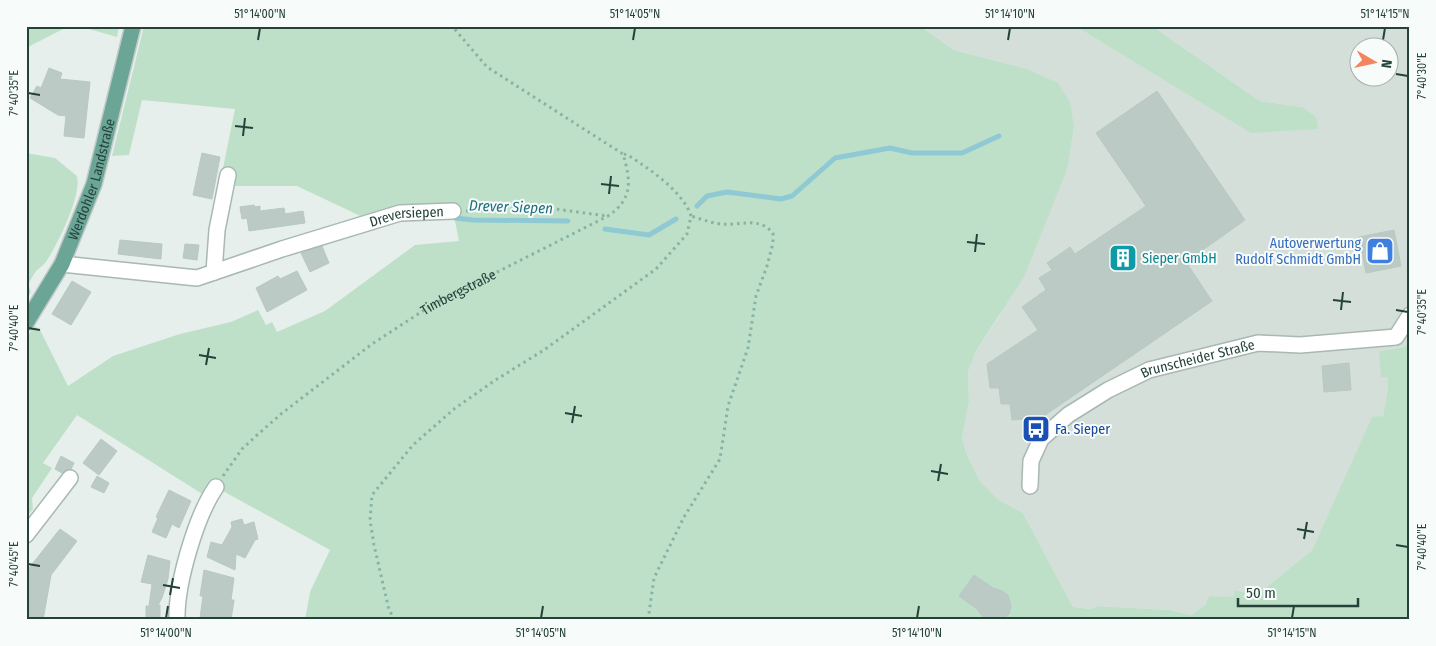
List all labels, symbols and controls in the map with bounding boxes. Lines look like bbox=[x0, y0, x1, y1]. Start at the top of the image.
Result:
text: 51°14'00"N bbox=[234, 7, 286, 21]
text: 51°14'05"N bbox=[610, 7, 660, 21]
text: 51°14'10"N bbox=[985, 7, 1035, 21]
text: 51°14'15"N bbox=[1360, 7, 1410, 21]
north arrow bbox=[1348, 38, 1398, 88]
text: 7°40'30"E bbox=[1415, 52, 1429, 99]
text: N bbox=[1377, 58, 1395, 69]
text: 7°40'35"E bbox=[7, 70, 21, 116]
street label: Werdohler Landstraße bbox=[64, 117, 118, 243]
water label: Drever Siepen bbox=[469, 197, 553, 217]
street label: Dreversiepen bbox=[367, 203, 444, 230]
place label: Autoverwertung Rudolf Schmidt GmbH bbox=[1235, 235, 1361, 268]
shop icon: Autoverwertung Rudolf Schmidt GmbH bbox=[1365, 236, 1395, 266]
building icon: Sieper GmbH bbox=[1108, 243, 1138, 273]
place label: Sieper GmbH bbox=[1142, 250, 1217, 267]
street label: Timbergstraße bbox=[417, 266, 499, 319]
text: 7°40'35"E bbox=[1415, 289, 1429, 335]
text: 7°40'40"E bbox=[7, 304, 21, 351]
street label: Brunscheider Straße bbox=[1138, 336, 1256, 381]
bus stop icon: Fa. Sieper bbox=[1021, 414, 1051, 444]
place label: Fa. Sieper bbox=[1055, 421, 1110, 438]
text: 7°40'40"E bbox=[1415, 523, 1429, 570]
text: 7°40'45"E bbox=[7, 541, 21, 587]
scale bar bbox=[1238, 576, 1358, 608]
text: 50 m bbox=[1246, 584, 1276, 602]
text: 51°14'00"N bbox=[140, 626, 192, 640]
text: 51°14'05"N bbox=[516, 626, 566, 640]
text: 51°14'10"N bbox=[892, 626, 942, 640]
text: 51°14'15"N bbox=[1267, 626, 1317, 640]

